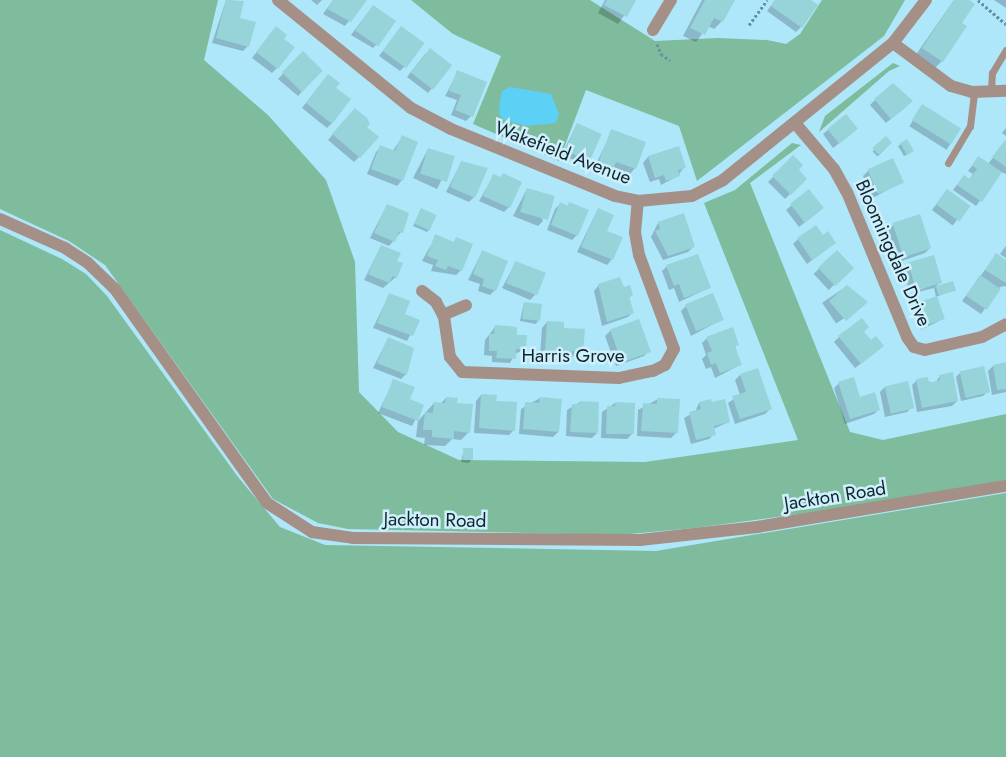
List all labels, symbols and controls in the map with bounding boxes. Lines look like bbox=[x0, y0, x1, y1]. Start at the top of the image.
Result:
street label: Wakefield Avenue bbox=[492, 117, 634, 189]
street label: Bloomingdale Drive bbox=[850, 176, 936, 330]
street label: Harris Grove bbox=[522, 345, 624, 367]
street label: Jackton Road bbox=[782, 477, 888, 515]
street label: Jackton Road bbox=[383, 508, 487, 532]

